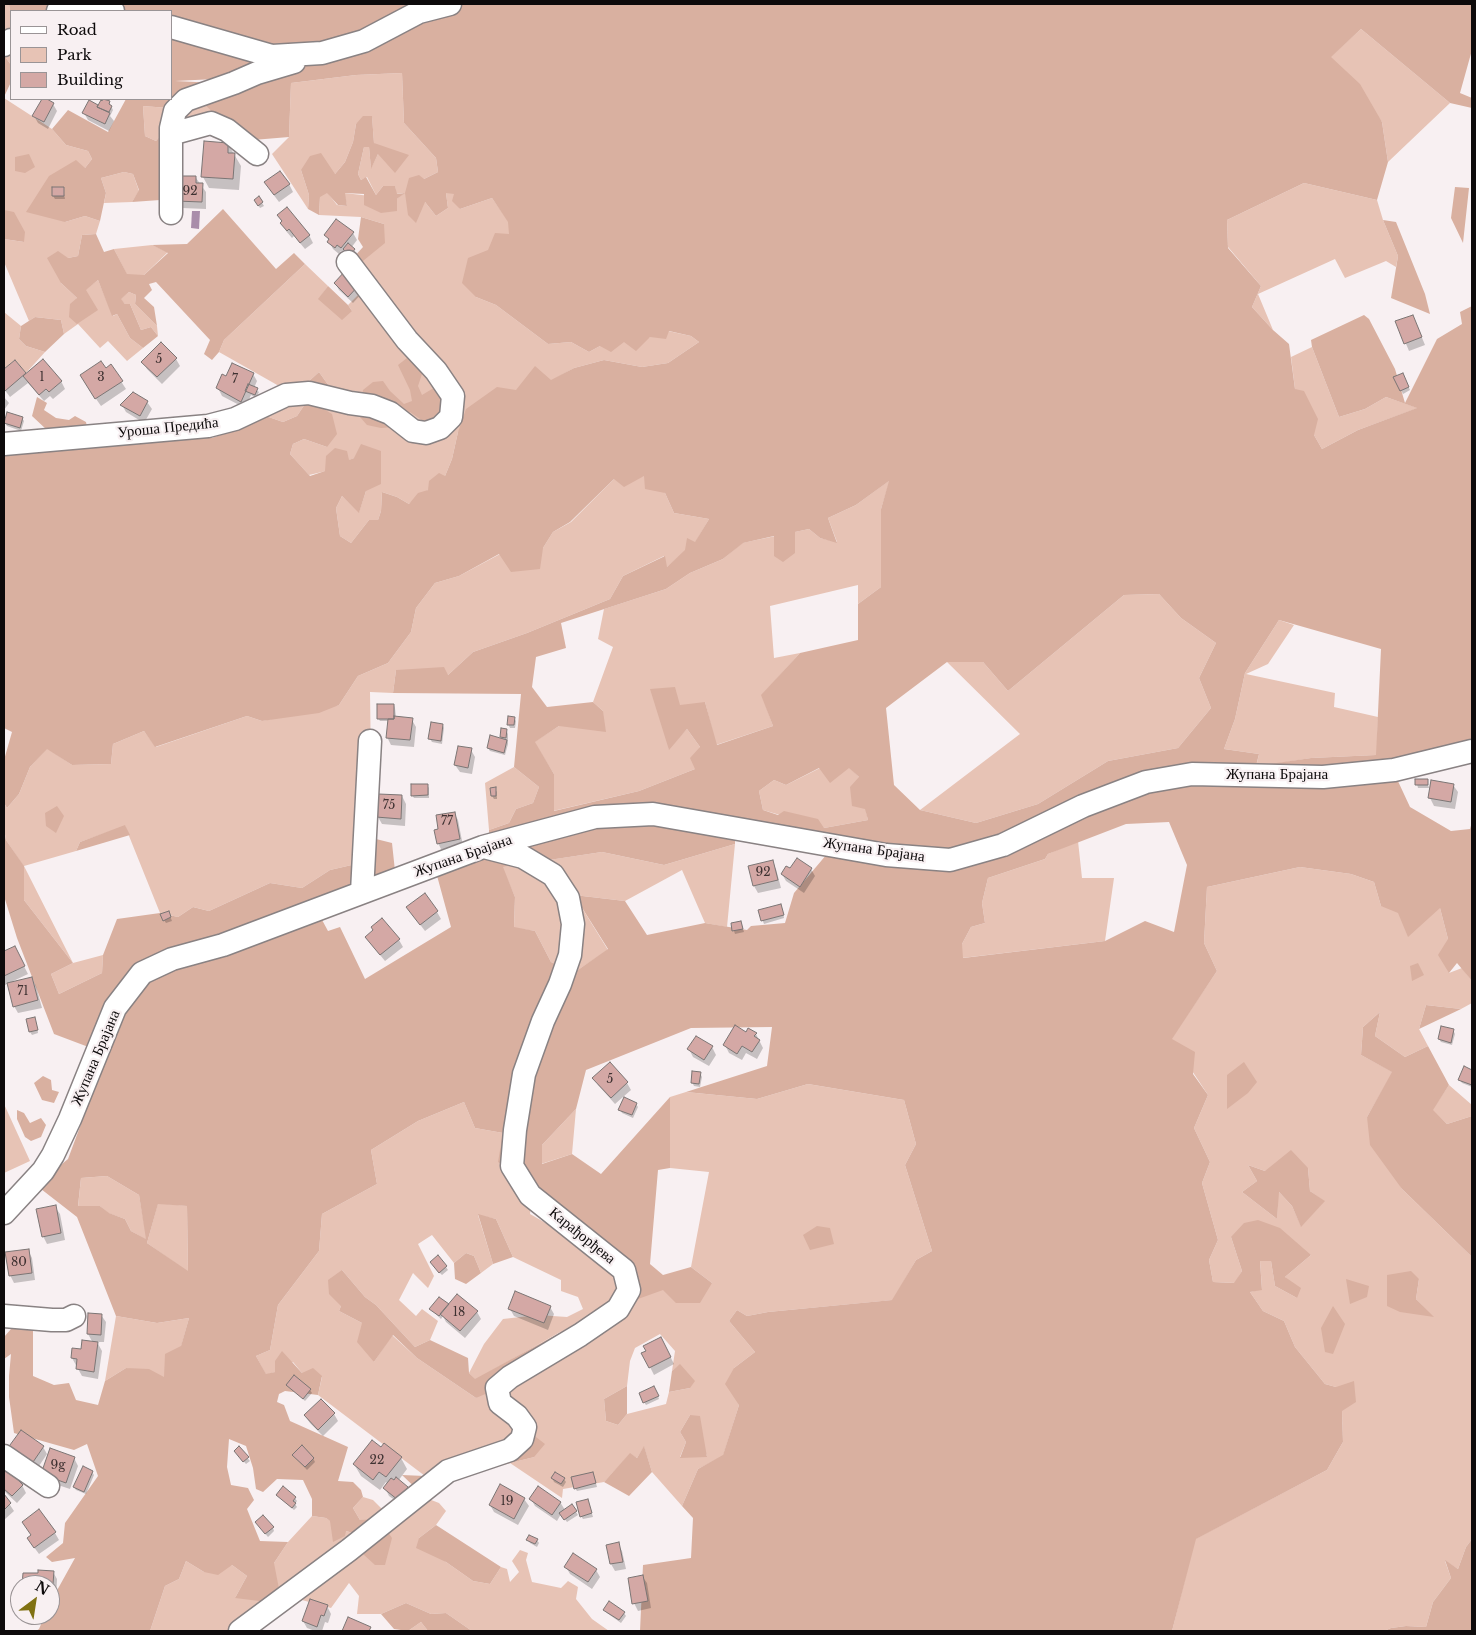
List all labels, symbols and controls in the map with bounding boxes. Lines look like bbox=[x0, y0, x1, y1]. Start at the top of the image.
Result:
legend bbox=[10, 10, 172, 100]
text: Road bbox=[57, 20, 97, 39]
text: Park bbox=[57, 45, 92, 64]
text: Building bbox=[57, 70, 123, 89]
house number: 92 bbox=[182, 185, 198, 199]
house number: 5 bbox=[156, 353, 162, 367]
house number: 1 bbox=[39, 371, 45, 385]
house number: 3 bbox=[97, 371, 105, 385]
house number: 7 bbox=[232, 373, 238, 387]
street label: Уроша Предића bbox=[117, 414, 219, 442]
street label: Жупана Брајана bbox=[1226, 766, 1328, 784]
house number: 75 bbox=[383, 799, 395, 813]
house number: 77 bbox=[441, 815, 453, 829]
street label: Жупана Брајана bbox=[412, 831, 514, 881]
street label: Жупана Брајана bbox=[822, 834, 926, 866]
house number: 92 bbox=[755, 866, 771, 880]
house number: 71 bbox=[17, 985, 29, 999]
street label: Жупана Брајана bbox=[68, 1007, 124, 1109]
house number: 5 bbox=[607, 1073, 613, 1087]
street label: Карађорђева bbox=[545, 1204, 619, 1268]
house number: 80 bbox=[11, 1256, 27, 1270]
house number: 18 bbox=[453, 1306, 465, 1320]
house number: 22 bbox=[370, 1454, 384, 1468]
house number: 9g bbox=[51, 1459, 65, 1473]
house number: 19 bbox=[500, 1495, 514, 1509]
north arrow bbox=[10, 1575, 60, 1625]
text: N bbox=[32, 1577, 52, 1599]

